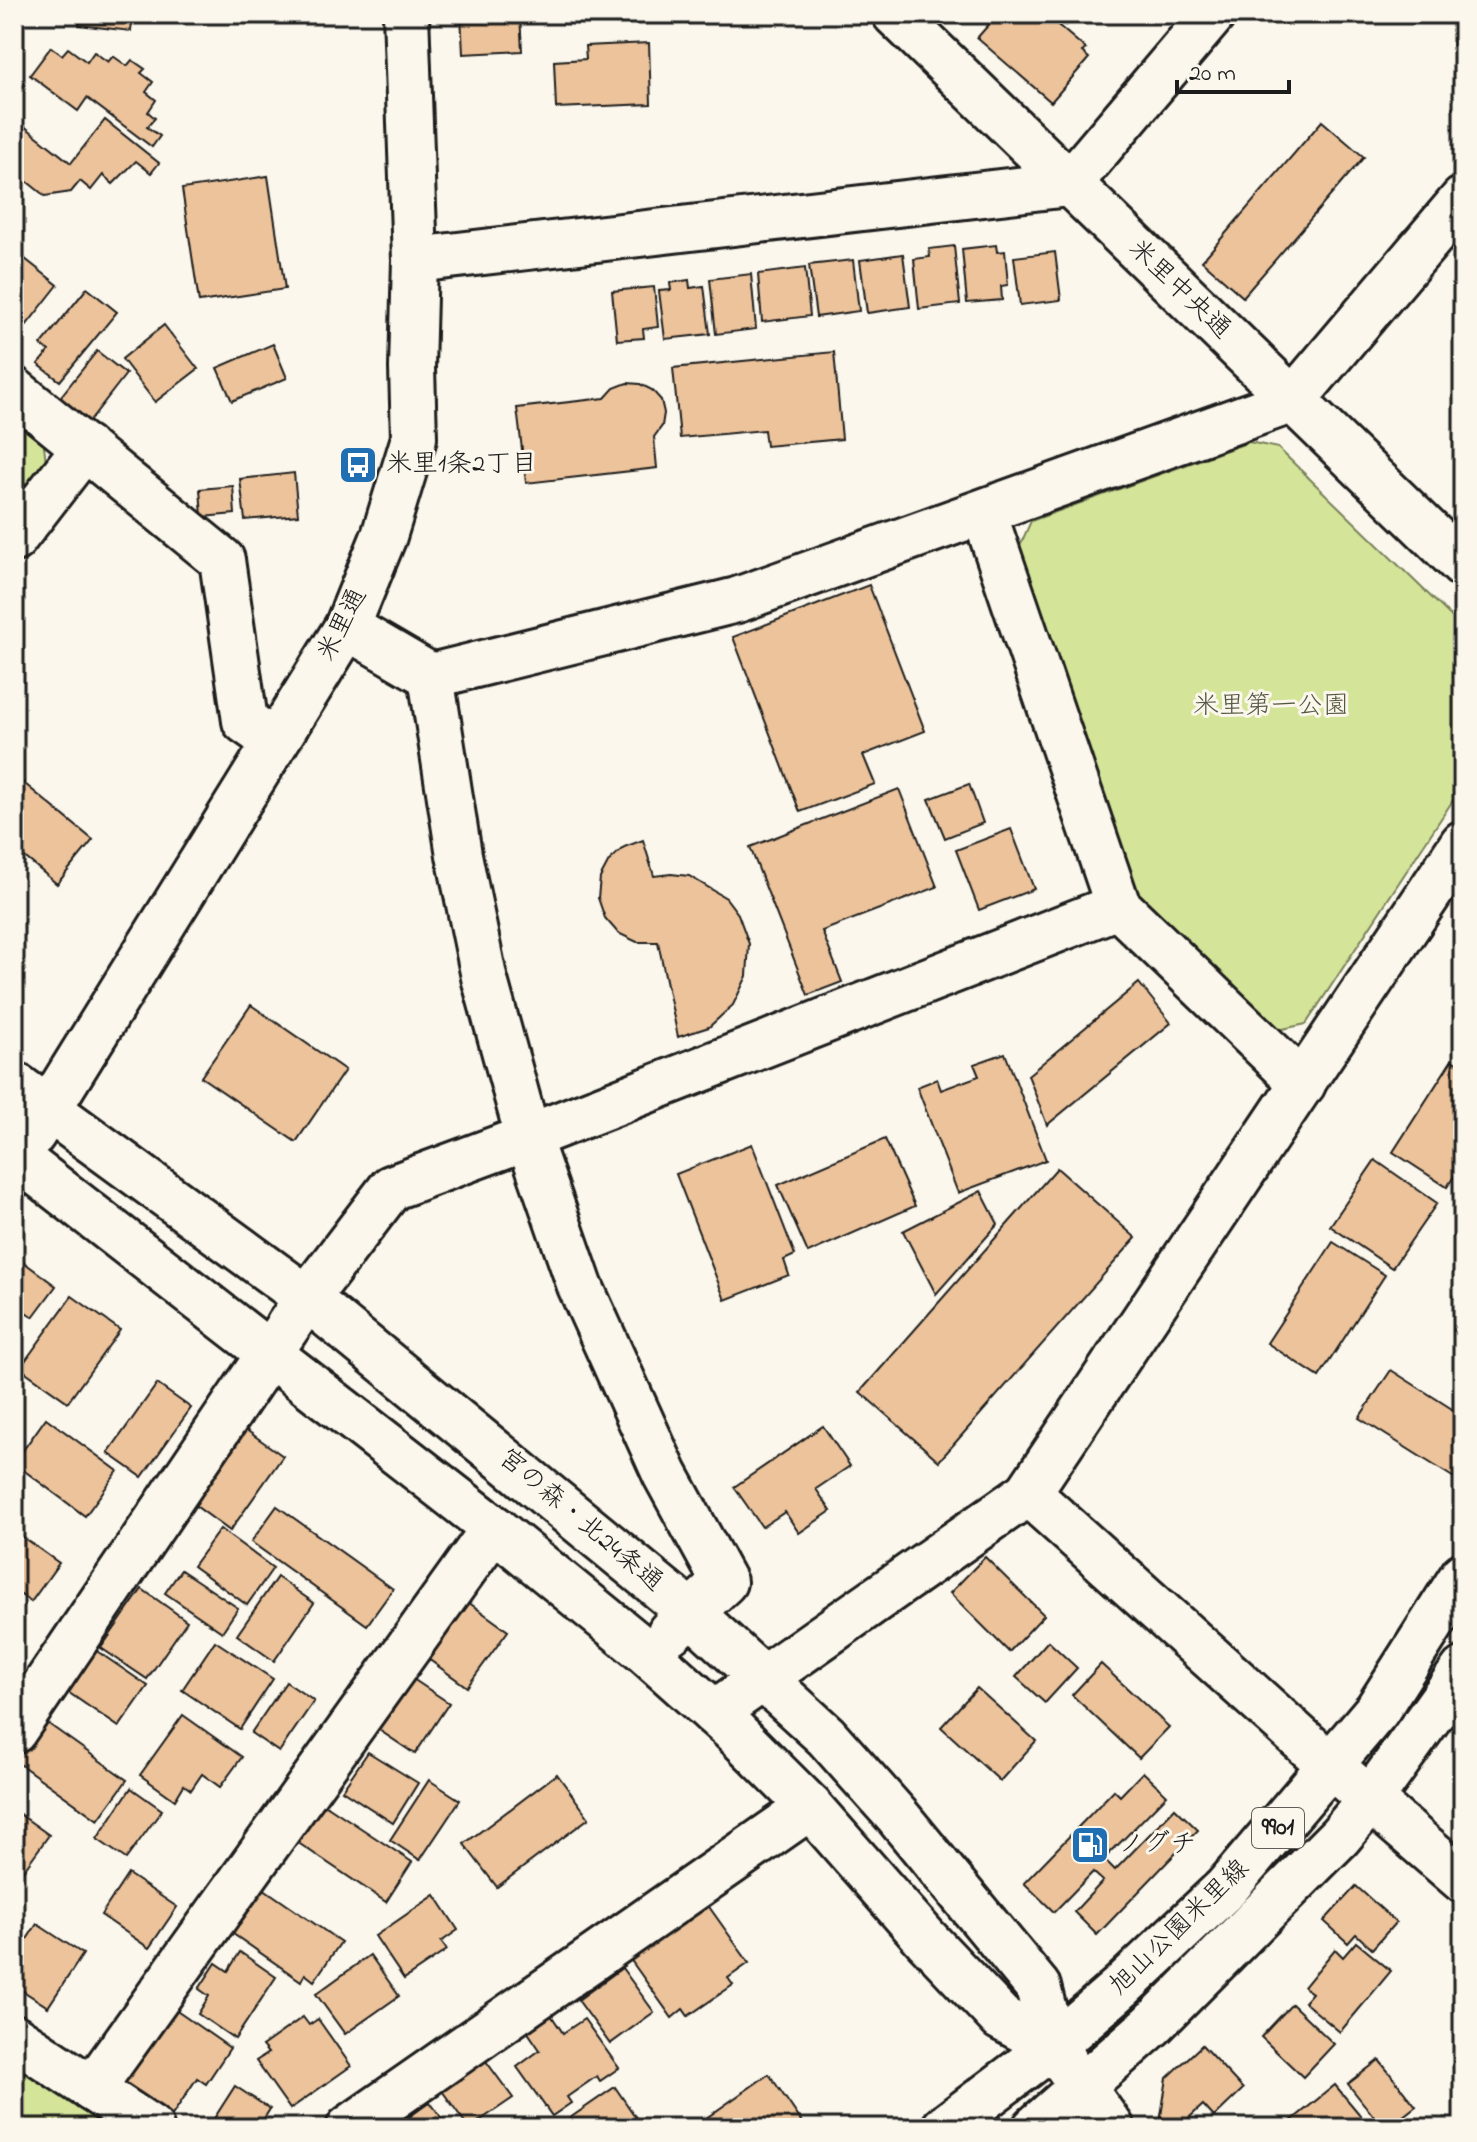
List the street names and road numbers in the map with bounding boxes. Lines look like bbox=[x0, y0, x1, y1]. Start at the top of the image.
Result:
street label: 米里中央通 bbox=[1119, 231, 1239, 349]
street label: 米里通 bbox=[308, 582, 378, 668]
street label: 宮の森・北24条通 bbox=[489, 1440, 671, 1602]
road number: 9901 bbox=[1252, 1808, 1304, 1848]
street label: 旭山公園米里線 bbox=[1101, 1851, 1259, 2005]

